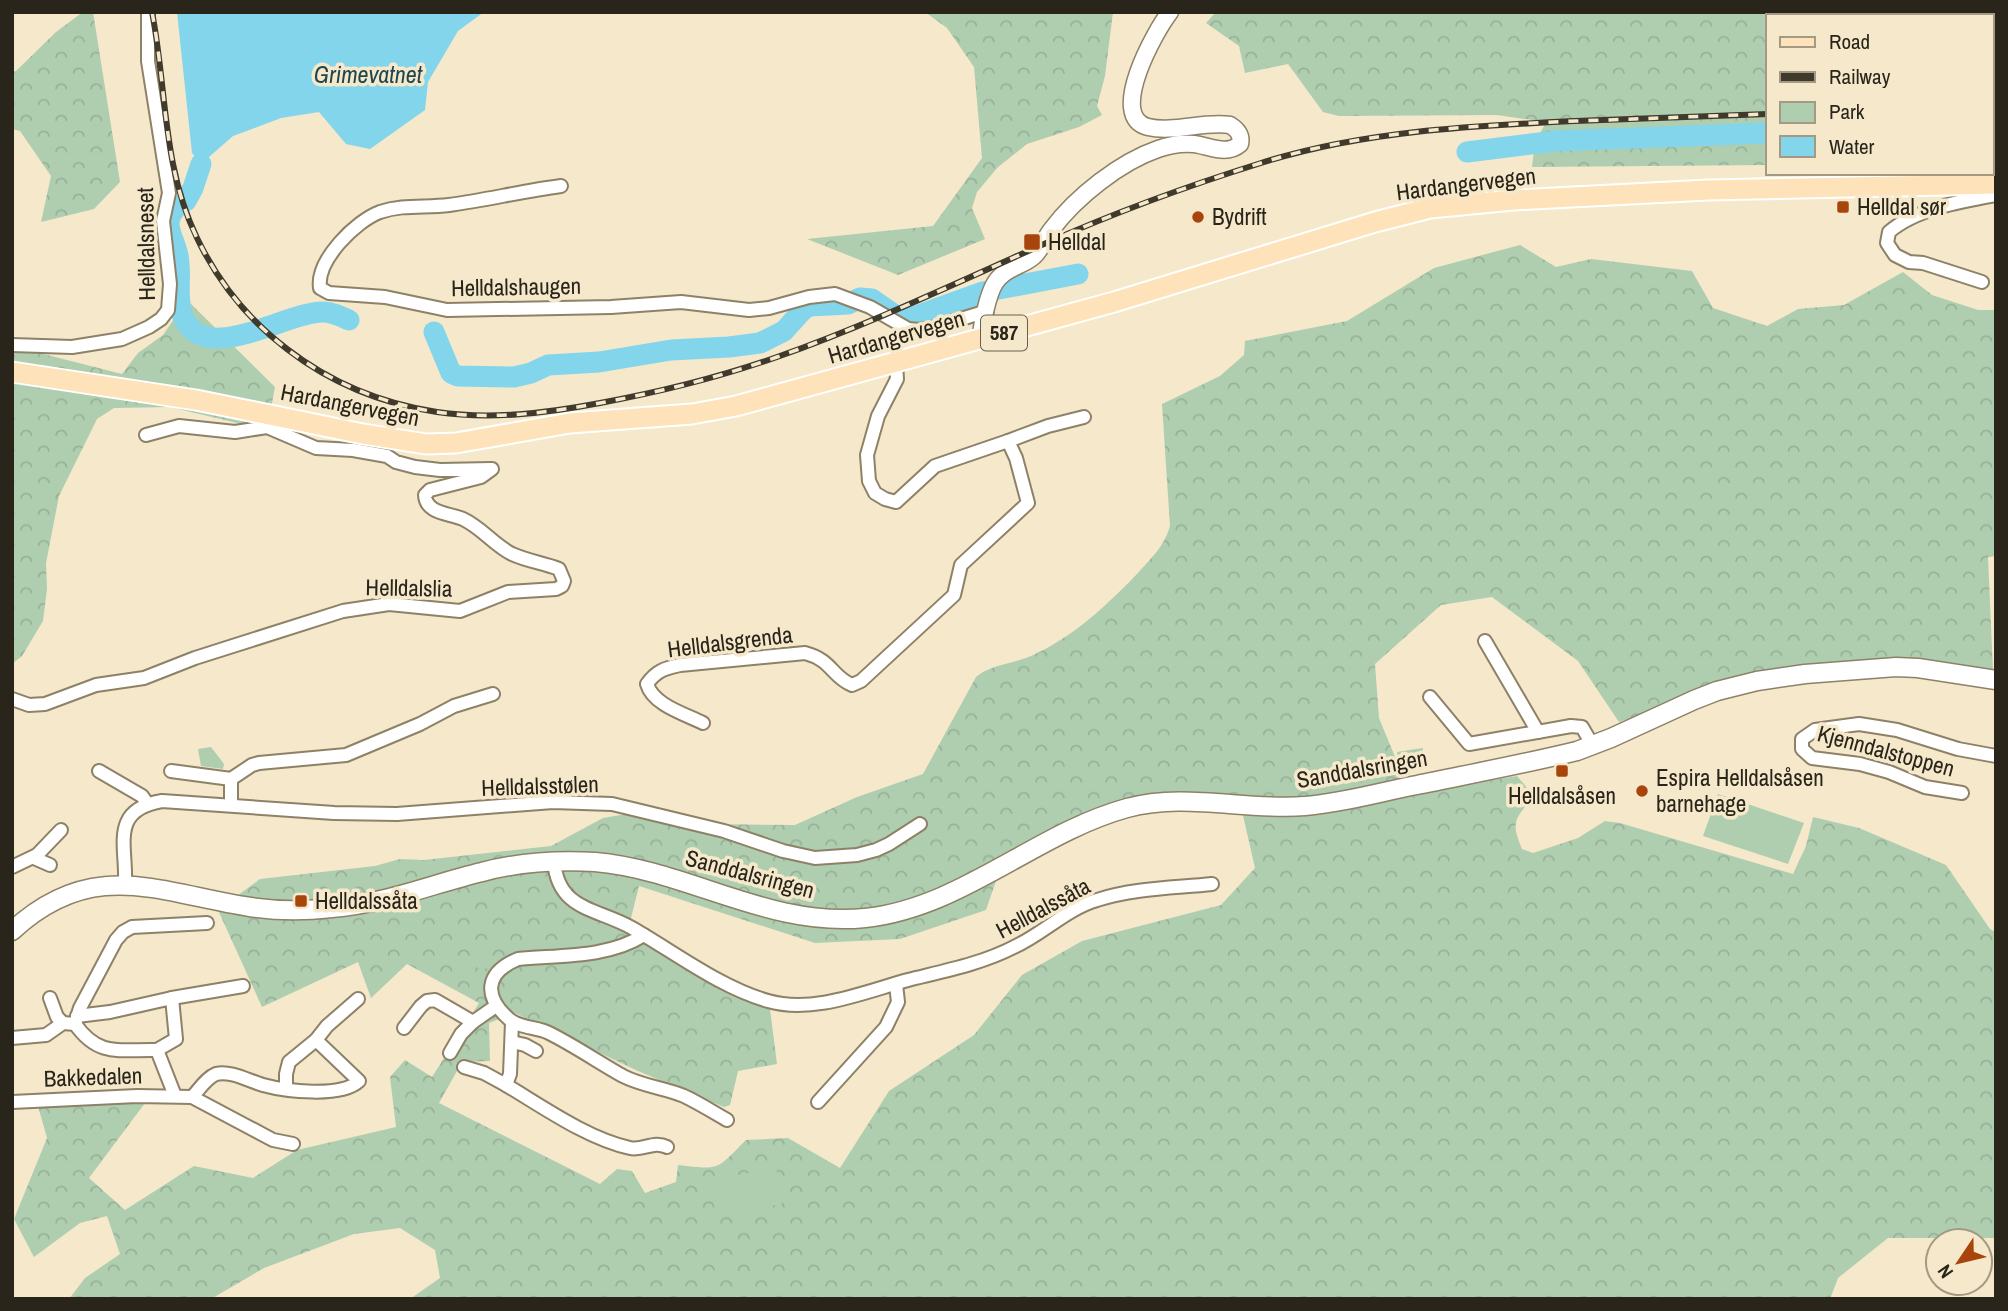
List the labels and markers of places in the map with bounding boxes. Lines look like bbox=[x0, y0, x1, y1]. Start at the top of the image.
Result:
place label: Helldal sør bbox=[1857, 191, 1947, 222]
marker: Helldal sør bbox=[1835, 199, 1851, 215]
place label: Bydrift bbox=[1212, 201, 1267, 232]
marker: Bydrift bbox=[1190, 209, 1206, 225]
place label: Helldal bbox=[1048, 226, 1106, 257]
marker: Helldal bbox=[1022, 232, 1042, 252]
place label: Espira Helldalsåsen barnehage bbox=[1656, 762, 1824, 819]
marker: Helldalsåsen bbox=[1554, 763, 1570, 779]
place label: Helldalsåsen bbox=[1508, 780, 1616, 811]
marker: Espira Helldalsåsen barnehage bbox=[1634, 783, 1650, 799]
place label: Helldalssåta bbox=[315, 885, 418, 916]
marker: Helldalssåta bbox=[293, 893, 309, 909]

